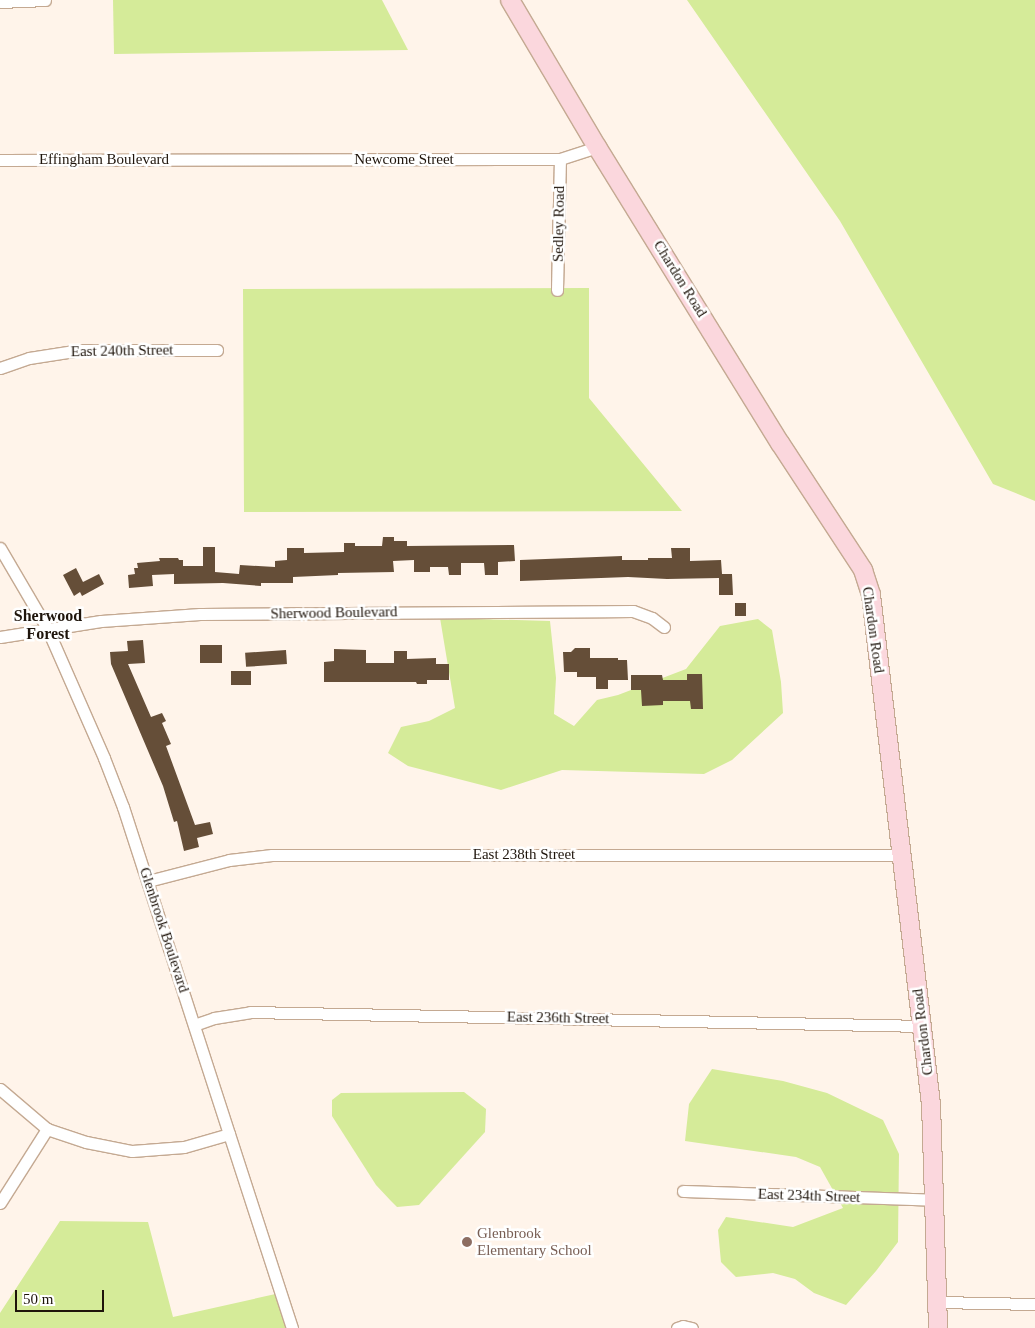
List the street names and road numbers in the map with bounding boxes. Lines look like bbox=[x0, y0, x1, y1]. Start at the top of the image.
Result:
street label: Effingham Boulevard bbox=[39, 151, 169, 169]
street label: Newcome Street bbox=[354, 151, 454, 169]
street label: Sedley Road bbox=[549, 186, 569, 262]
street label: Chardon Road bbox=[649, 237, 711, 321]
street label: East 240th Street bbox=[71, 341, 173, 361]
street label: Chardon Road bbox=[858, 586, 888, 674]
street label: Sherwood Boulevard bbox=[270, 603, 398, 623]
street label: East 238th Street bbox=[473, 846, 575, 864]
street label: Glenbrook Boulevard bbox=[135, 865, 193, 995]
street label: Chardon Road bbox=[909, 988, 937, 1076]
street label: East 236th Street bbox=[507, 1008, 609, 1028]
street label: East 234th Street bbox=[757, 1185, 861, 1207]

